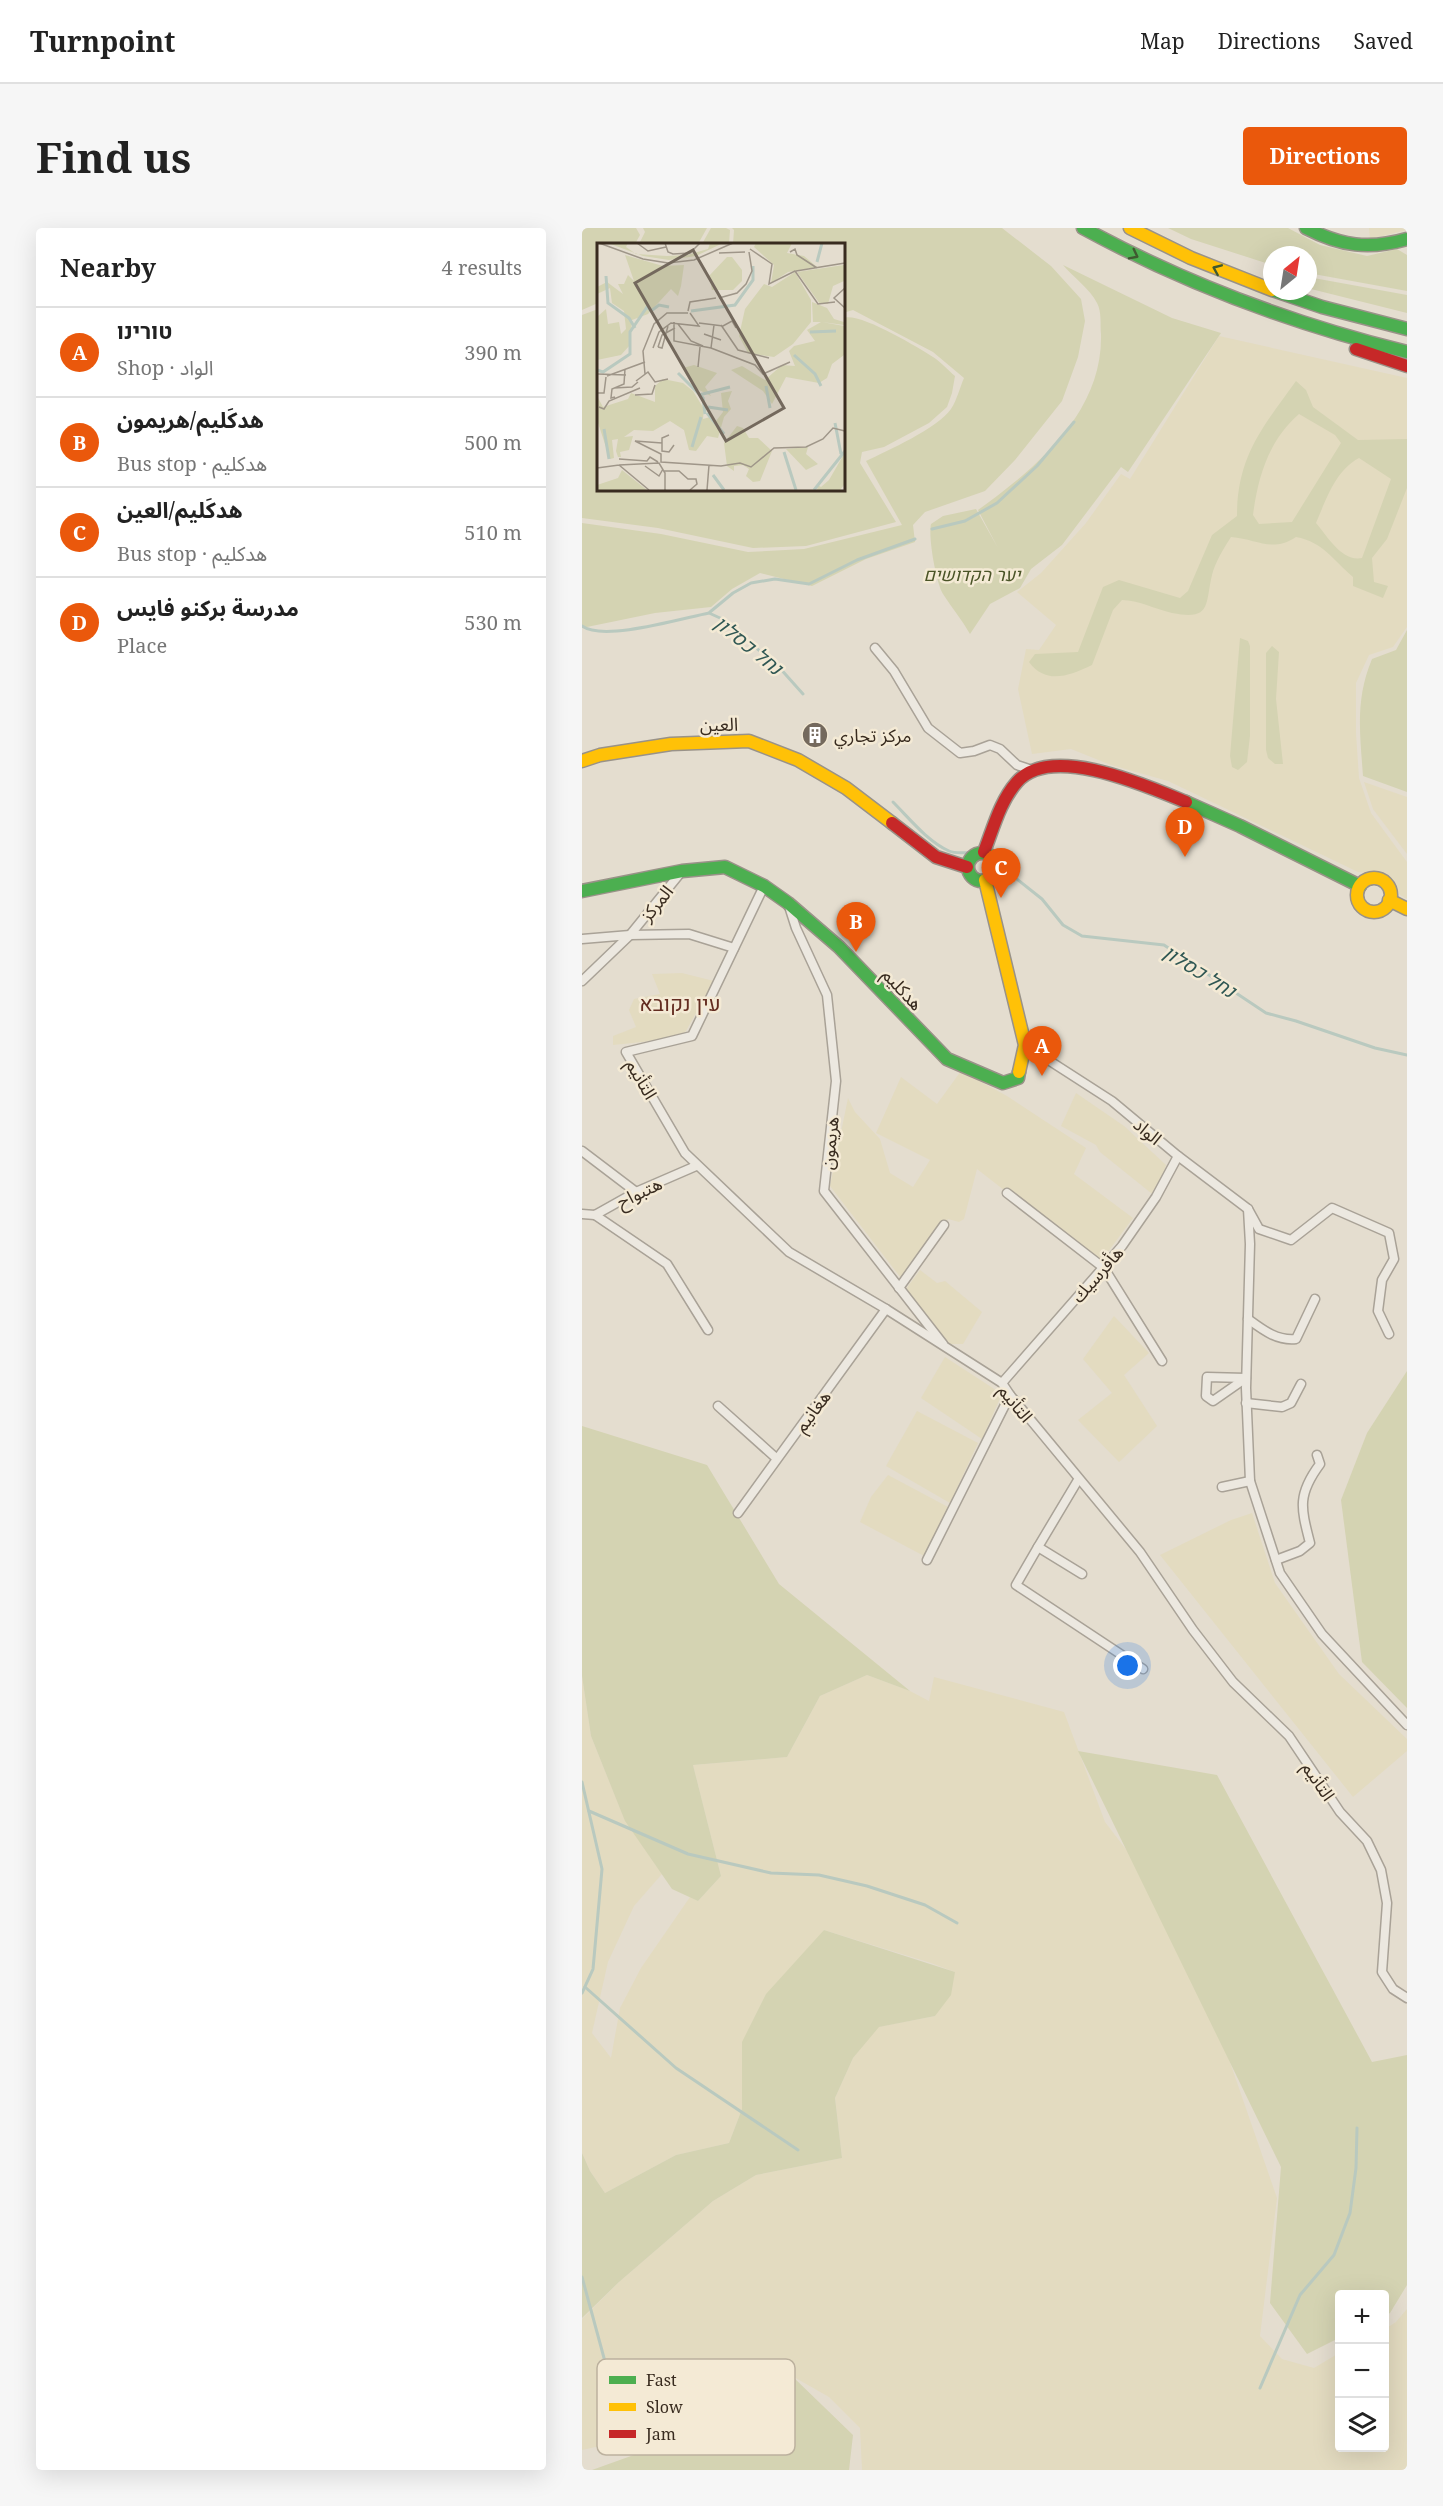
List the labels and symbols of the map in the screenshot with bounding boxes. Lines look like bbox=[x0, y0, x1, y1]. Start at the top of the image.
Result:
inset map bbox=[597, 243, 844, 490]
north arrow bbox=[1263, 246, 1317, 300]
one-way arrow bbox=[1128, 248, 1139, 260]
one-way arrow bbox=[1213, 264, 1224, 276]
park label: יער הקדושים bbox=[924, 562, 1022, 586]
water label: נחל כסלון bbox=[709, 609, 790, 682]
street label: العين bbox=[700, 712, 738, 736]
building icon: مركز تجاري bbox=[800, 720, 830, 750]
place label: مركز تجاري bbox=[834, 723, 911, 749]
pin: D bbox=[1166, 808, 1204, 857]
pin: C bbox=[982, 848, 1020, 898]
street label: المركز bbox=[633, 880, 678, 927]
pin: B bbox=[836, 902, 876, 952]
water label: נחל כסלון bbox=[1159, 938, 1243, 1005]
street label: هدكليم bbox=[876, 963, 929, 1017]
district label: עין נקובא bbox=[639, 989, 721, 1017]
pin: A bbox=[1022, 1026, 1062, 1076]
street label: التأنيم bbox=[619, 1055, 663, 1104]
street label: الواد bbox=[1129, 1112, 1167, 1150]
street label: هريمون bbox=[814, 1115, 844, 1171]
street label: هتبواح bbox=[612, 1171, 666, 1215]
street label: هأفرسيك bbox=[1066, 1241, 1128, 1307]
street label: التأنيم bbox=[992, 1379, 1039, 1428]
street label: هغانيم bbox=[788, 1385, 837, 1438]
your location bbox=[1113, 1651, 1142, 1680]
street label: التأنيم bbox=[1295, 1757, 1341, 1806]
legend bbox=[597, 2359, 795, 2455]
text: Fast bbox=[646, 2369, 677, 2391]
text: Slow bbox=[646, 2396, 683, 2418]
text: Jam bbox=[645, 2423, 676, 2445]

